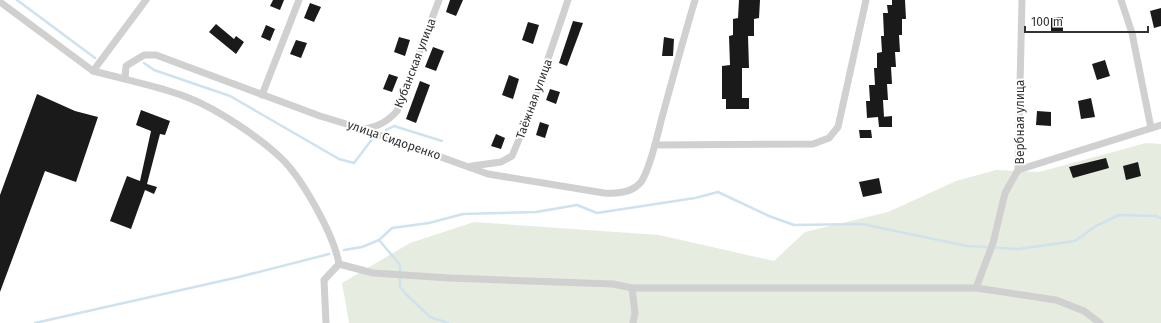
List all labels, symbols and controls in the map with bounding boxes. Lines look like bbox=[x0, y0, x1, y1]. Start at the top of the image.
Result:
scale bar bbox=[1025, 8, 1148, 34]
text: 100 m bbox=[1031, 15, 1063, 29]
street label: Кубанская улица bbox=[391, 16, 439, 110]
street label: Таёжная улица bbox=[513, 57, 555, 141]
street label: Вербная улица bbox=[1013, 80, 1027, 164]
street label: улица Сидоренко bbox=[345, 117, 443, 163]

